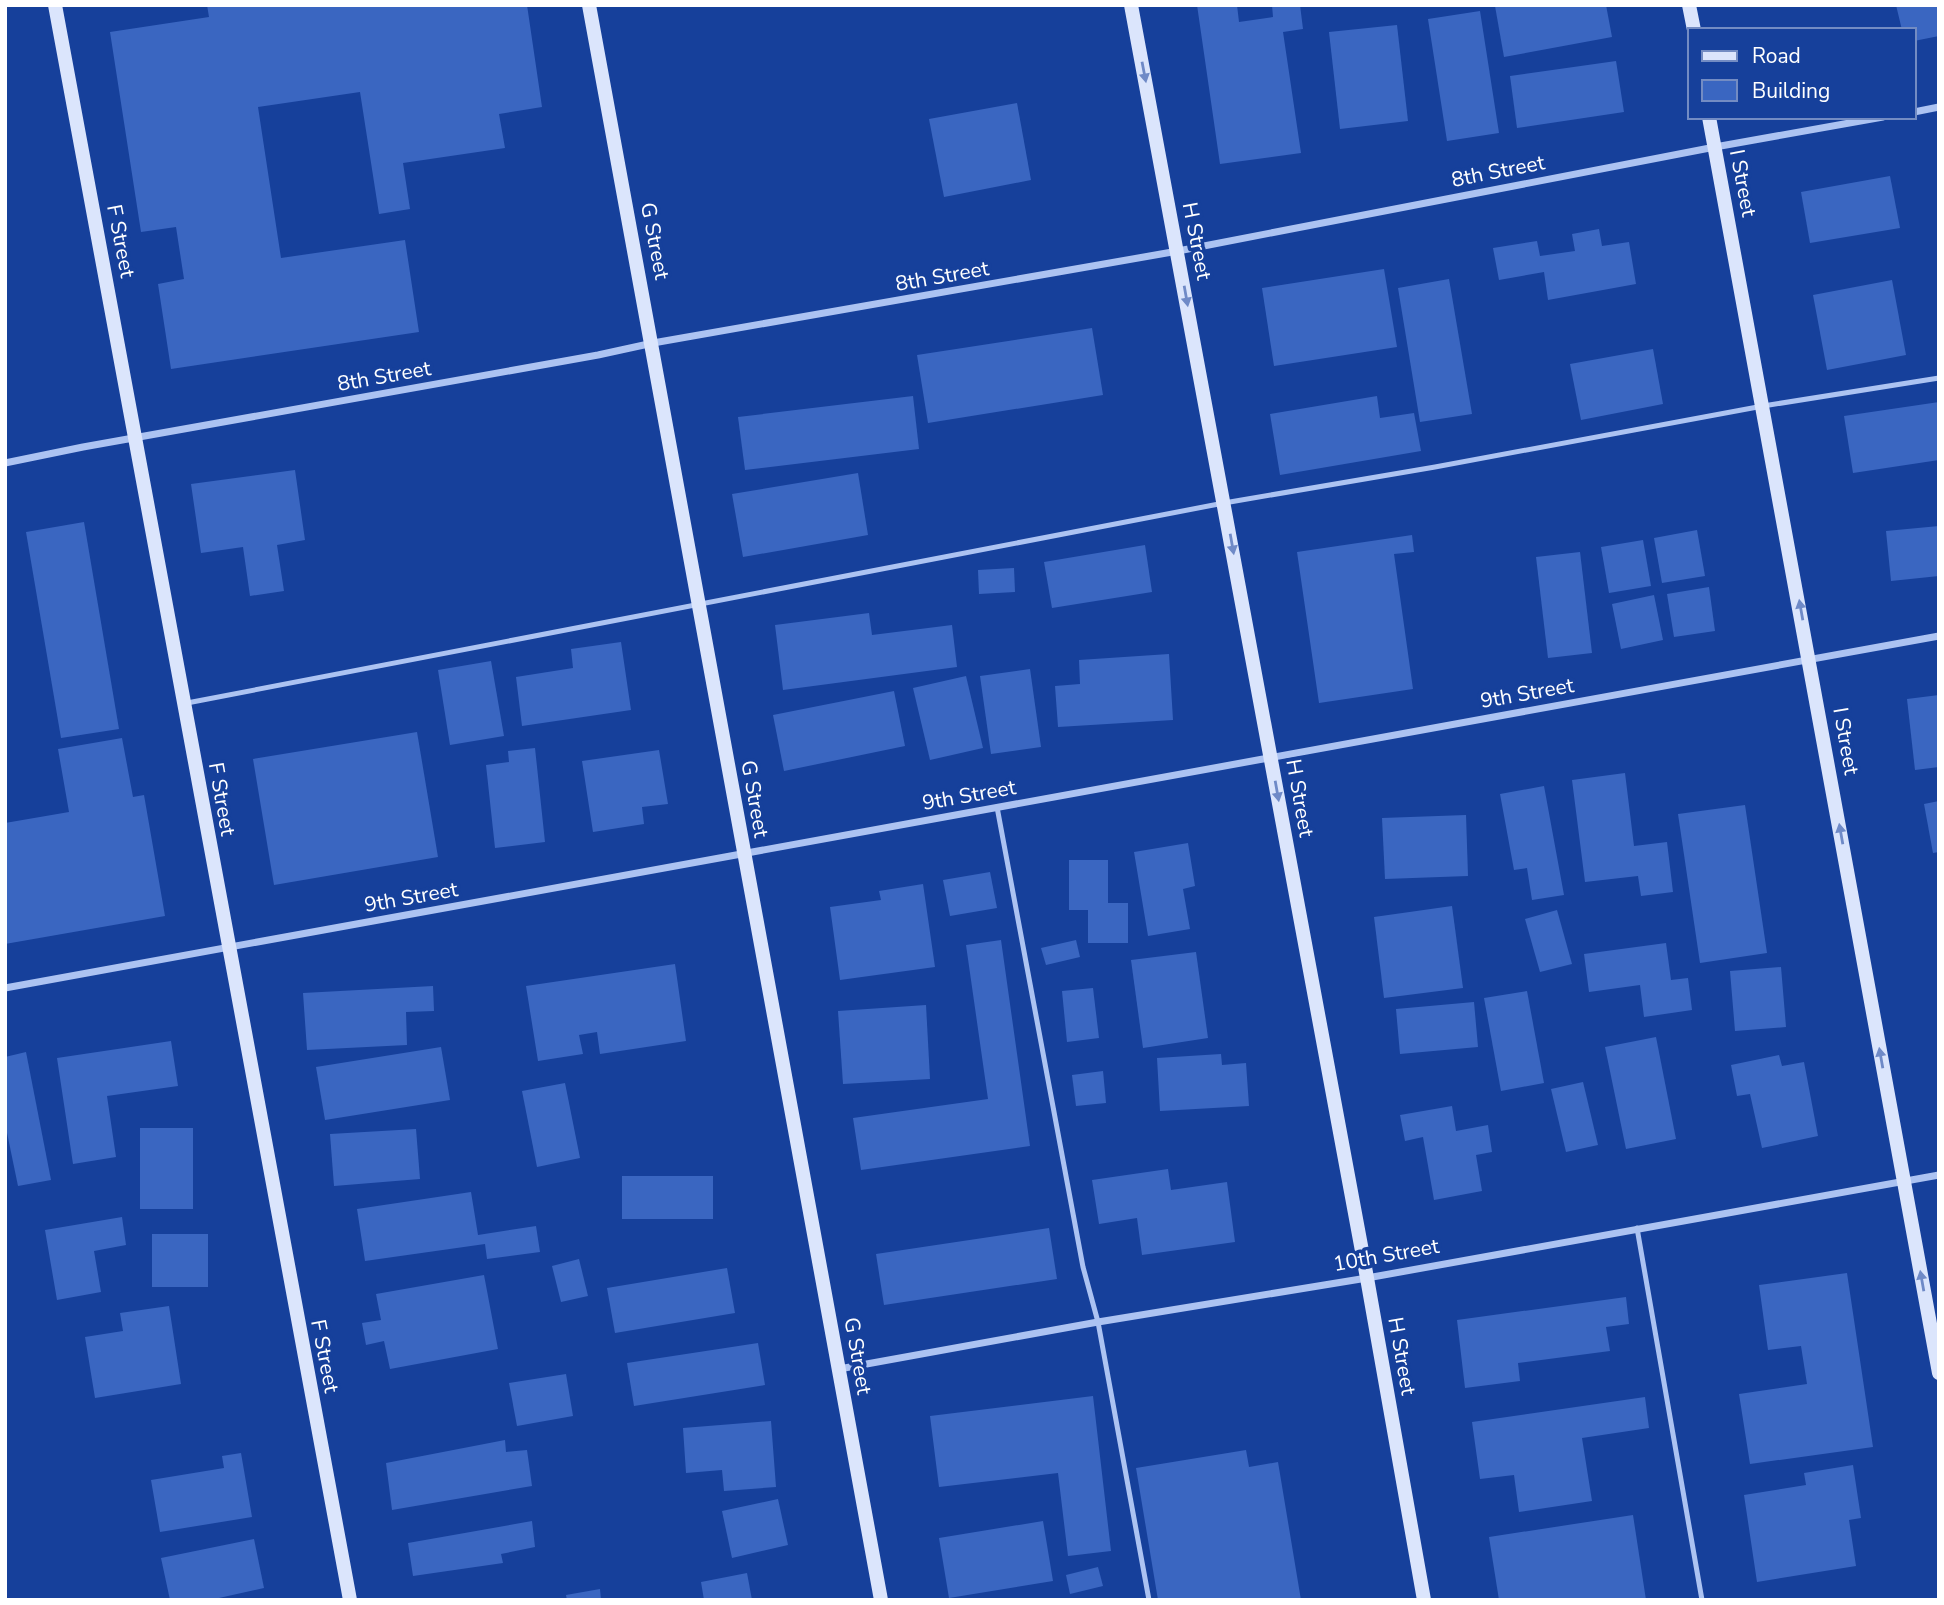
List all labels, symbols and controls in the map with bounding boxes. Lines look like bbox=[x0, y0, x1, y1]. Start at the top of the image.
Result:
legend bbox=[1688, 28, 1916, 119]
text: Road bbox=[1752, 42, 1801, 70]
one-way arrow bbox=[1138, 61, 1149, 83]
text: Building bbox=[1752, 77, 1830, 105]
street label: I Street bbox=[1723, 147, 1763, 220]
street label: 8th Street bbox=[1449, 148, 1548, 194]
street label: G Street bbox=[634, 200, 676, 283]
street label: H Street bbox=[1176, 200, 1218, 283]
street label: F Street bbox=[100, 202, 142, 281]
street label: 8th Street bbox=[893, 254, 992, 298]
one-way arrow bbox=[1181, 285, 1192, 307]
street label: 8th Street bbox=[335, 354, 434, 398]
one-way arrow bbox=[1226, 533, 1237, 555]
one-way arrow bbox=[1795, 599, 1806, 621]
street label: 9th Street bbox=[1478, 671, 1577, 715]
street label: I Street bbox=[1826, 705, 1866, 778]
street label: H Street bbox=[1279, 757, 1321, 840]
street label: G Street bbox=[734, 758, 776, 840]
street label: F Street bbox=[202, 760, 242, 839]
street label: 9th Street bbox=[920, 773, 1019, 817]
one-way arrow bbox=[1272, 780, 1283, 802]
one-way arrow bbox=[1835, 823, 1846, 845]
street label: 9th Street bbox=[362, 875, 461, 919]
one-way arrow bbox=[1876, 1046, 1887, 1068]
street label: 10th Street bbox=[1331, 1232, 1442, 1278]
one-way arrow bbox=[1916, 1270, 1927, 1292]
street label: G Street bbox=[837, 1315, 879, 1397]
street label: H Street bbox=[1381, 1315, 1423, 1398]
street label: F Street bbox=[304, 1317, 346, 1396]

